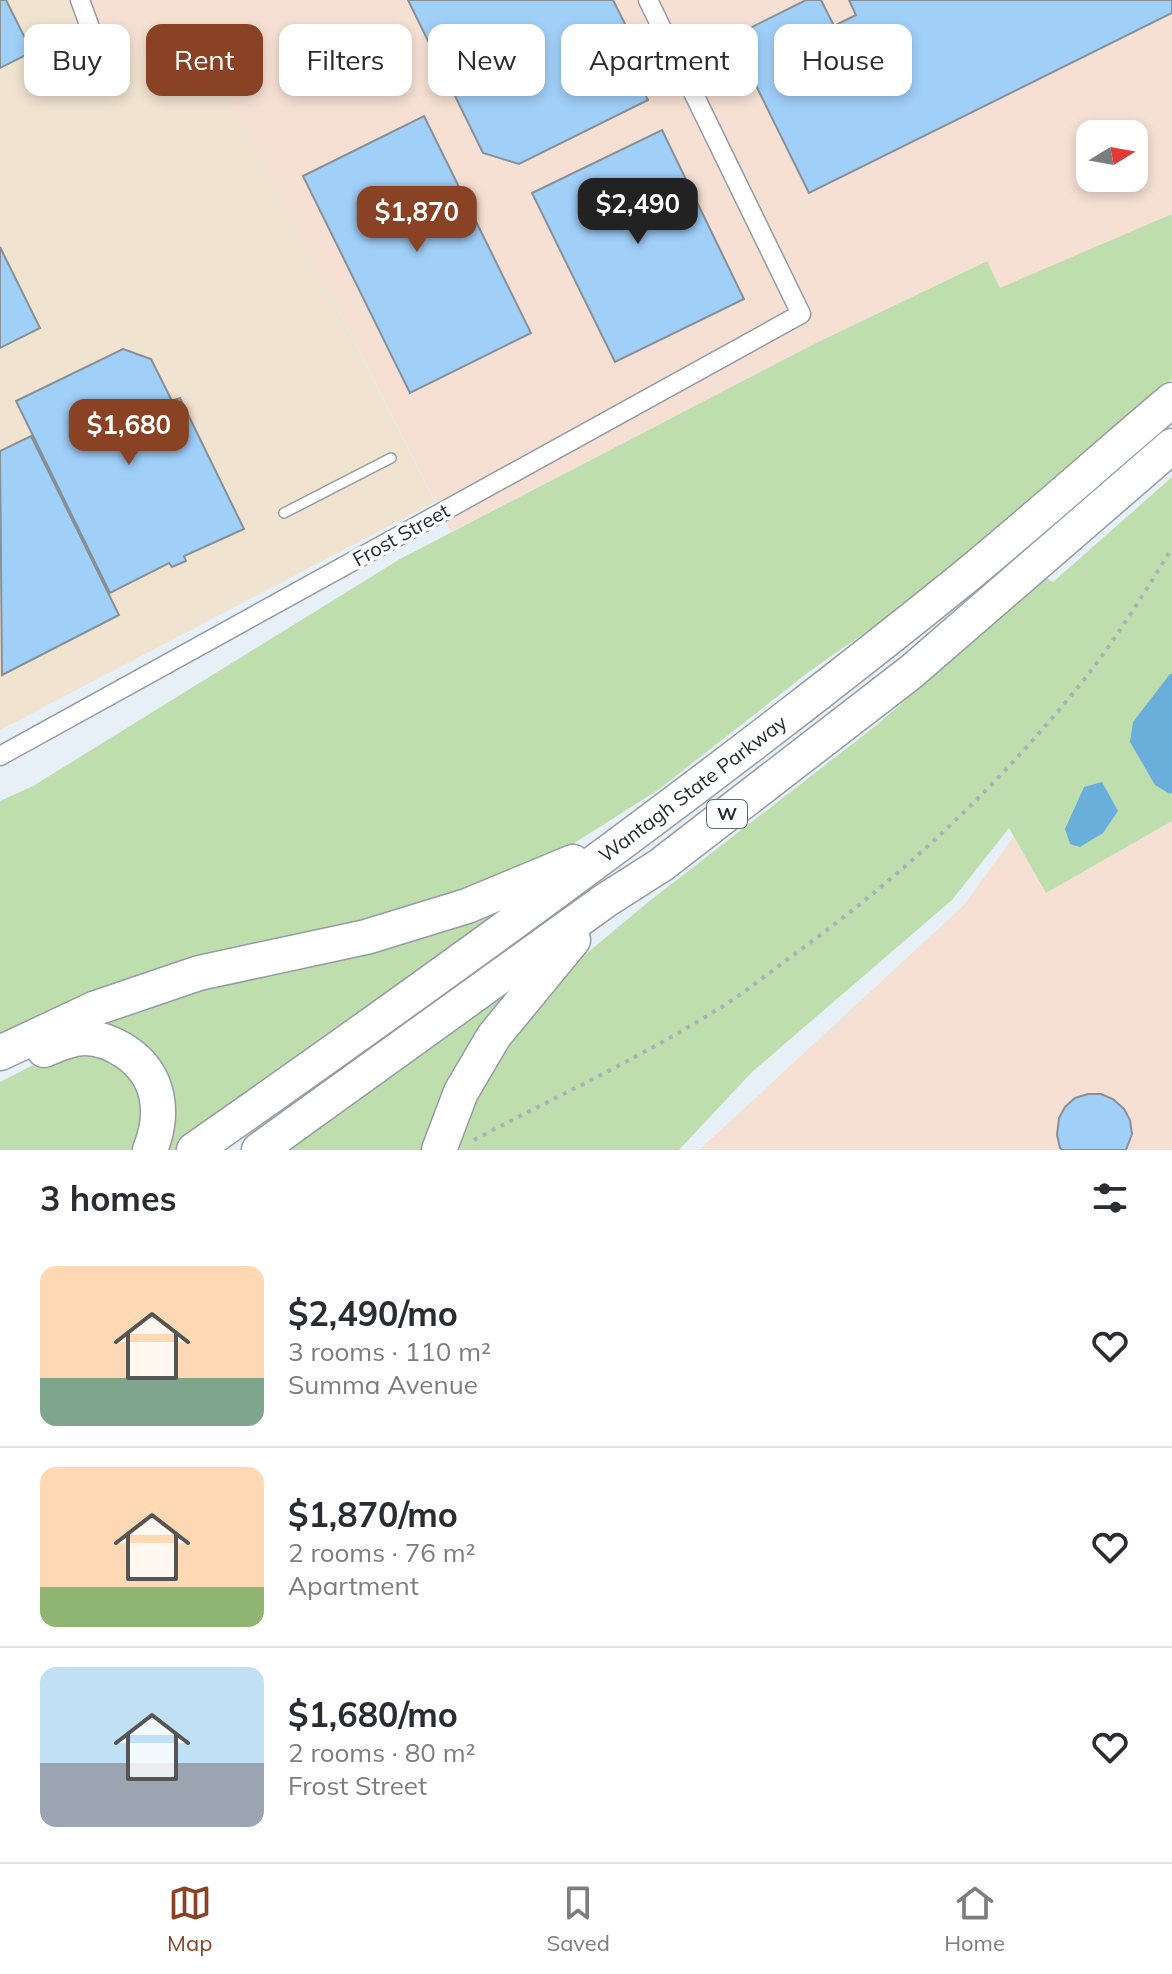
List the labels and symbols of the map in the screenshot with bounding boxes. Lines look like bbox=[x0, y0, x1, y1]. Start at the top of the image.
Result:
north arrow bbox=[1076, 120, 1148, 192]
pin: $2,490 bbox=[573, 178, 703, 246]
pin: $1,870 bbox=[352, 186, 482, 254]
pin: $1,680 bbox=[64, 399, 194, 467]
street label: Frost Street bbox=[348, 498, 454, 571]
street label: Wantagh State Parkway bbox=[595, 708, 789, 868]
road number: W bbox=[707, 800, 747, 828]

